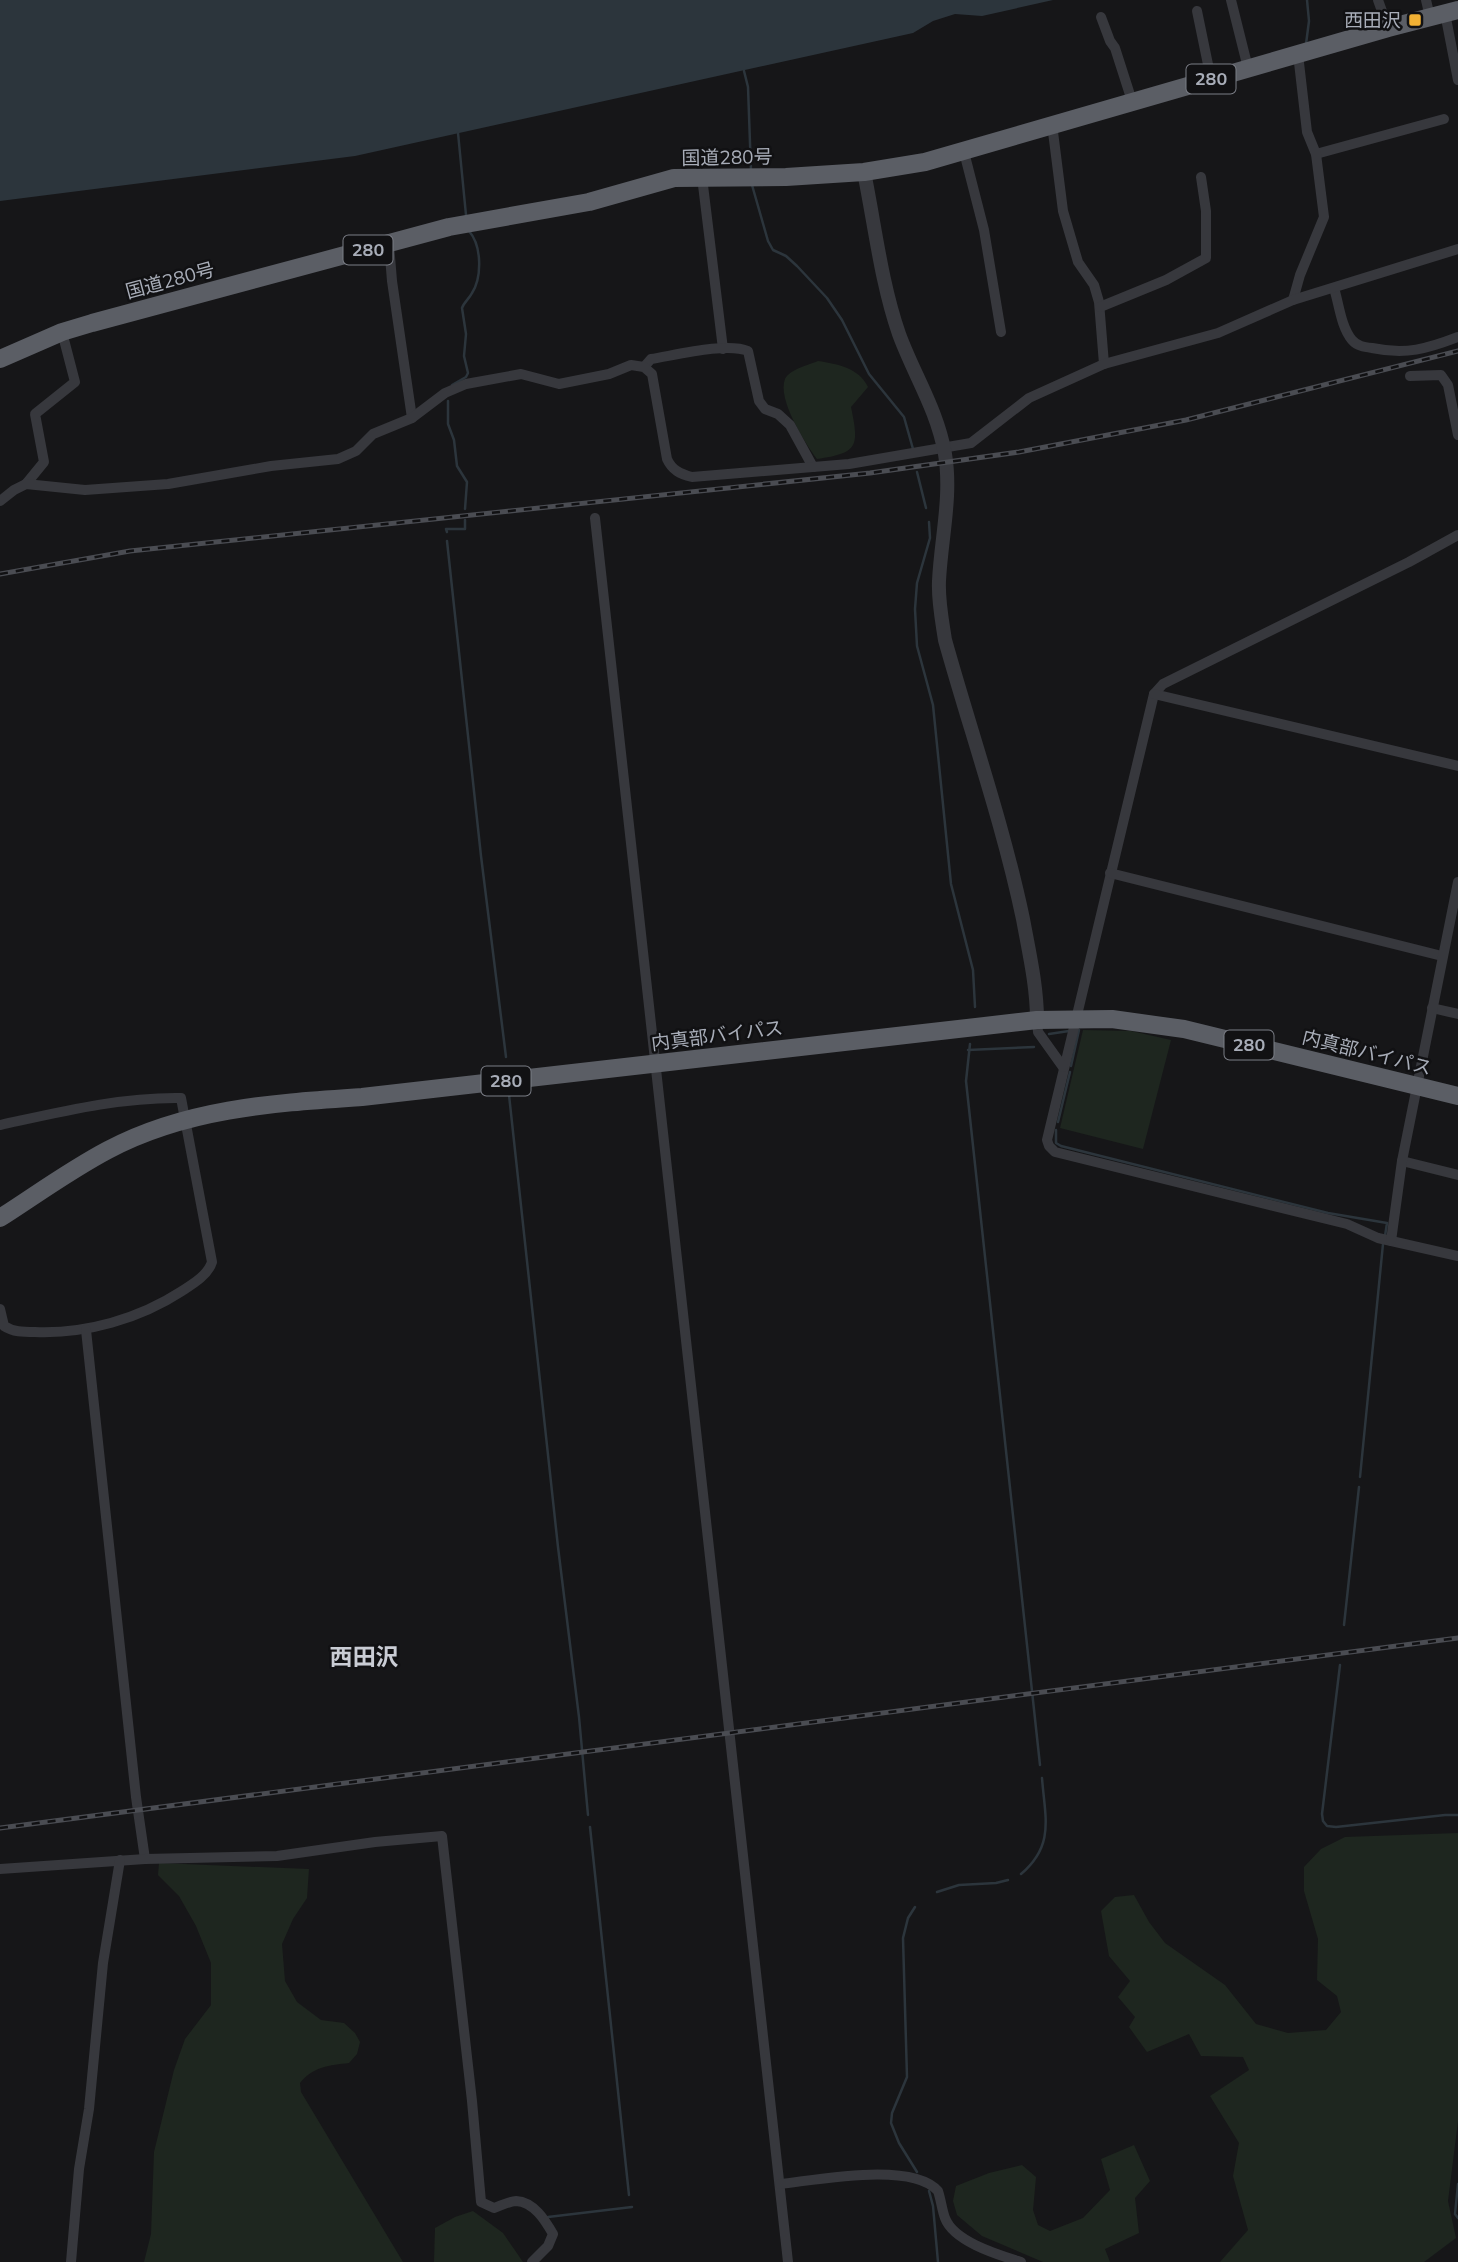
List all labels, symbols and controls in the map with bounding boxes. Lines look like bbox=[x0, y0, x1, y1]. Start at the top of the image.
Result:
place label: 西田沢 bbox=[1344, 8, 1401, 32]
marker: 西田沢 bbox=[1407, 12, 1423, 28]
road number: 280 bbox=[1186, 64, 1236, 94]
street label: 国道280号 bbox=[681, 144, 773, 170]
road number: 280 bbox=[344, 236, 392, 264]
street label: 国道280号 bbox=[123, 257, 217, 303]
street label: 内真部バイパス bbox=[650, 1015, 784, 1055]
street label: 内真部バイパス bbox=[1300, 1024, 1434, 1080]
road number: 280 bbox=[1224, 1030, 1274, 1060]
road number: 280 bbox=[482, 1066, 530, 1096]
district label: 西田沢 bbox=[330, 1642, 399, 1671]

